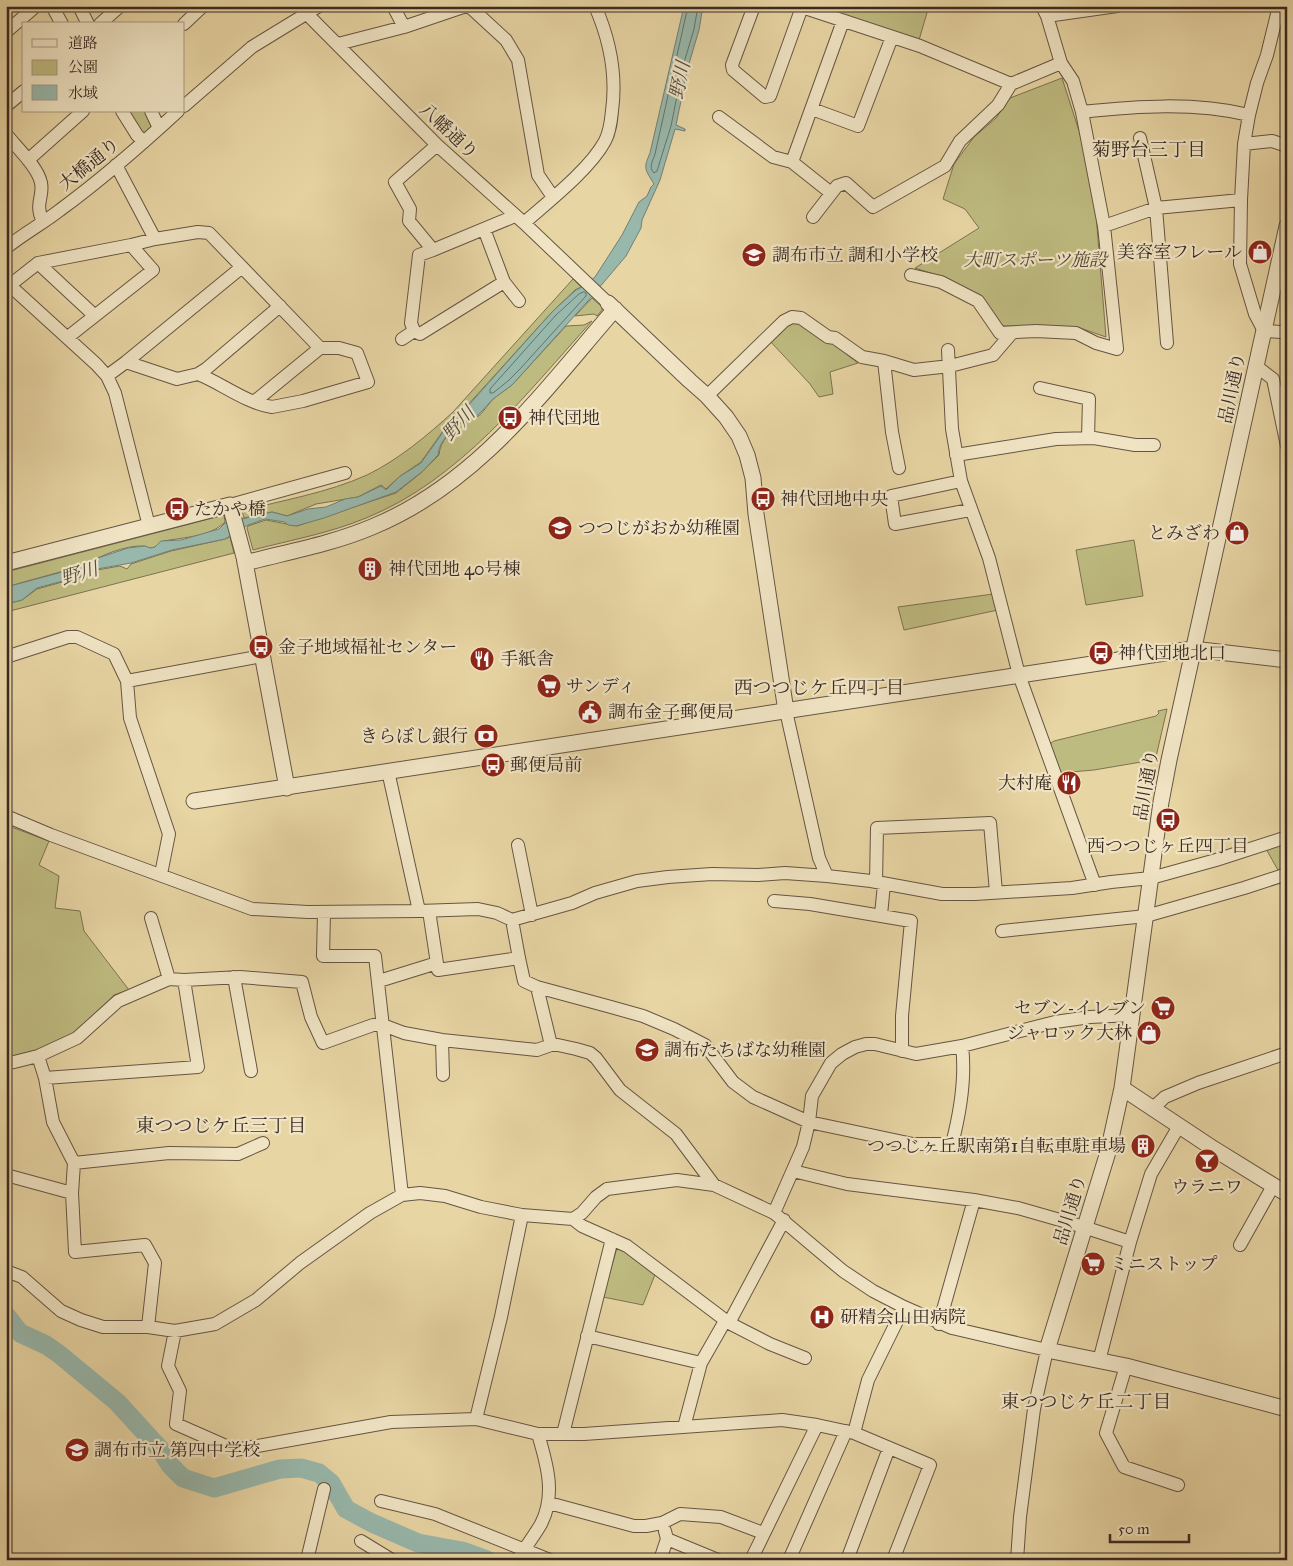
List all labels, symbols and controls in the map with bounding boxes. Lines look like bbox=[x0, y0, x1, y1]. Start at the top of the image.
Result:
legend bbox=[22, 22, 185, 112]
text: 道路 bbox=[68, 34, 98, 52]
water label: 野川 bbox=[664, 57, 695, 101]
text: 公園 bbox=[68, 58, 98, 76]
text: 水域 bbox=[68, 84, 98, 102]
street label: 八幡通り bbox=[415, 98, 483, 164]
street label: 大橋通り bbox=[54, 133, 124, 195]
district label: 菊野台三丁目 bbox=[1092, 138, 1206, 161]
shop icon: 美容室フレール bbox=[1247, 239, 1273, 265]
place label: 美容室フレール bbox=[1117, 241, 1242, 263]
school or university icon: 調布市立 調和小学校 bbox=[741, 242, 767, 268]
place label: 調布市立 調和小学校 bbox=[772, 244, 938, 266]
park label: 大町スポーツ施設 bbox=[963, 249, 1109, 271]
street label: 品川通り bbox=[1214, 350, 1250, 426]
water label: 野川 bbox=[437, 400, 481, 445]
bus stop icon: 神代団地 bbox=[497, 405, 523, 431]
place label: 神代団地 bbox=[528, 407, 600, 429]
bus stop icon: 神代団地中央 bbox=[750, 486, 776, 512]
place label: 神代団地中央 bbox=[780, 488, 888, 510]
bus stop icon: たかや橋 bbox=[164, 496, 190, 522]
place label: たかや橋 bbox=[194, 498, 266, 520]
school or university icon: つつじがおか幼稚園 bbox=[547, 515, 573, 541]
place label: つつじがおか幼稚園 bbox=[578, 517, 740, 539]
shop icon: とみざわ bbox=[1224, 520, 1250, 546]
place label: とみざわ bbox=[1148, 522, 1220, 544]
water label: 野川 bbox=[58, 556, 103, 590]
building icon: 神代団地 40号棟 bbox=[357, 556, 383, 582]
place label: 神代団地 40号棟 bbox=[388, 558, 520, 580]
bus stop icon: 金子地域福祉センター bbox=[248, 634, 274, 660]
place label: 金子地域福祉センター bbox=[278, 636, 457, 658]
bus stop icon: 神代団地北口 bbox=[1088, 640, 1114, 666]
place label: 神代団地北口 bbox=[1118, 642, 1226, 664]
restaurant icon: 手紙舎 bbox=[469, 646, 495, 672]
place label: 手紙舎 bbox=[500, 648, 554, 670]
supermarket icon: サンディ bbox=[536, 673, 562, 699]
place label: サンディ bbox=[566, 675, 636, 697]
district label: 西つつじケ丘四丁目 bbox=[733, 676, 905, 699]
public building icon: 調布金子郵便局 bbox=[577, 699, 603, 725]
place label: 調布金子郵便局 bbox=[608, 701, 734, 723]
bank icon: きらぼし銀行 bbox=[473, 723, 499, 749]
place label: きらぼし銀行 bbox=[360, 725, 468, 747]
street label: 品川通り bbox=[1129, 748, 1163, 822]
bus stop icon: 郵便局前 bbox=[480, 752, 506, 778]
place label: 郵便局前 bbox=[510, 754, 582, 776]
restaurant icon: 大村庵 bbox=[1056, 770, 1082, 796]
place label: 大村庵 bbox=[998, 772, 1052, 794]
bus stop icon: 西つつじヶ丘四丁目 bbox=[1155, 807, 1181, 833]
place label: 西つつじヶ丘四丁目 bbox=[1087, 835, 1249, 857]
supermarket icon: セブン-イレブン bbox=[1150, 995, 1176, 1021]
place label: セブン-イレブン bbox=[1014, 997, 1146, 1019]
shop icon: ジャロック大林 bbox=[1136, 1020, 1162, 1046]
place label: ジャロック大林 bbox=[1007, 1022, 1132, 1044]
school or university icon: 調布たちばな幼稚園 bbox=[634, 1037, 660, 1063]
place label: 調布たちばな幼稚園 bbox=[664, 1039, 826, 1061]
district label: 東つつじケ丘三丁目 bbox=[135, 1114, 307, 1137]
building icon: つつじヶ丘駅南第1自転車駐車場 bbox=[1130, 1133, 1156, 1159]
place label: つつじヶ丘駅南第1自転車駐車場 bbox=[867, 1135, 1126, 1157]
bar icon: ウラニワ bbox=[1194, 1148, 1220, 1174]
street label: 品川通り bbox=[1049, 1172, 1091, 1248]
place label: ウラニワ bbox=[1171, 1176, 1243, 1198]
supermarket icon: ミニストップ bbox=[1080, 1251, 1106, 1277]
place label: ミニストップ bbox=[1110, 1253, 1217, 1275]
hospital icon: 研精会山田病院 bbox=[809, 1304, 835, 1330]
place label: 研精会山田病院 bbox=[840, 1306, 966, 1328]
district label: 東つつじケ丘二丁目 bbox=[1000, 1390, 1172, 1413]
school or university icon: 調布市立 第四中学校 bbox=[64, 1437, 90, 1463]
place label: 調布市立 第四中学校 bbox=[94, 1439, 260, 1461]
scale bar bbox=[1110, 1511, 1189, 1543]
text: 50 m bbox=[1118, 1520, 1150, 1538]

